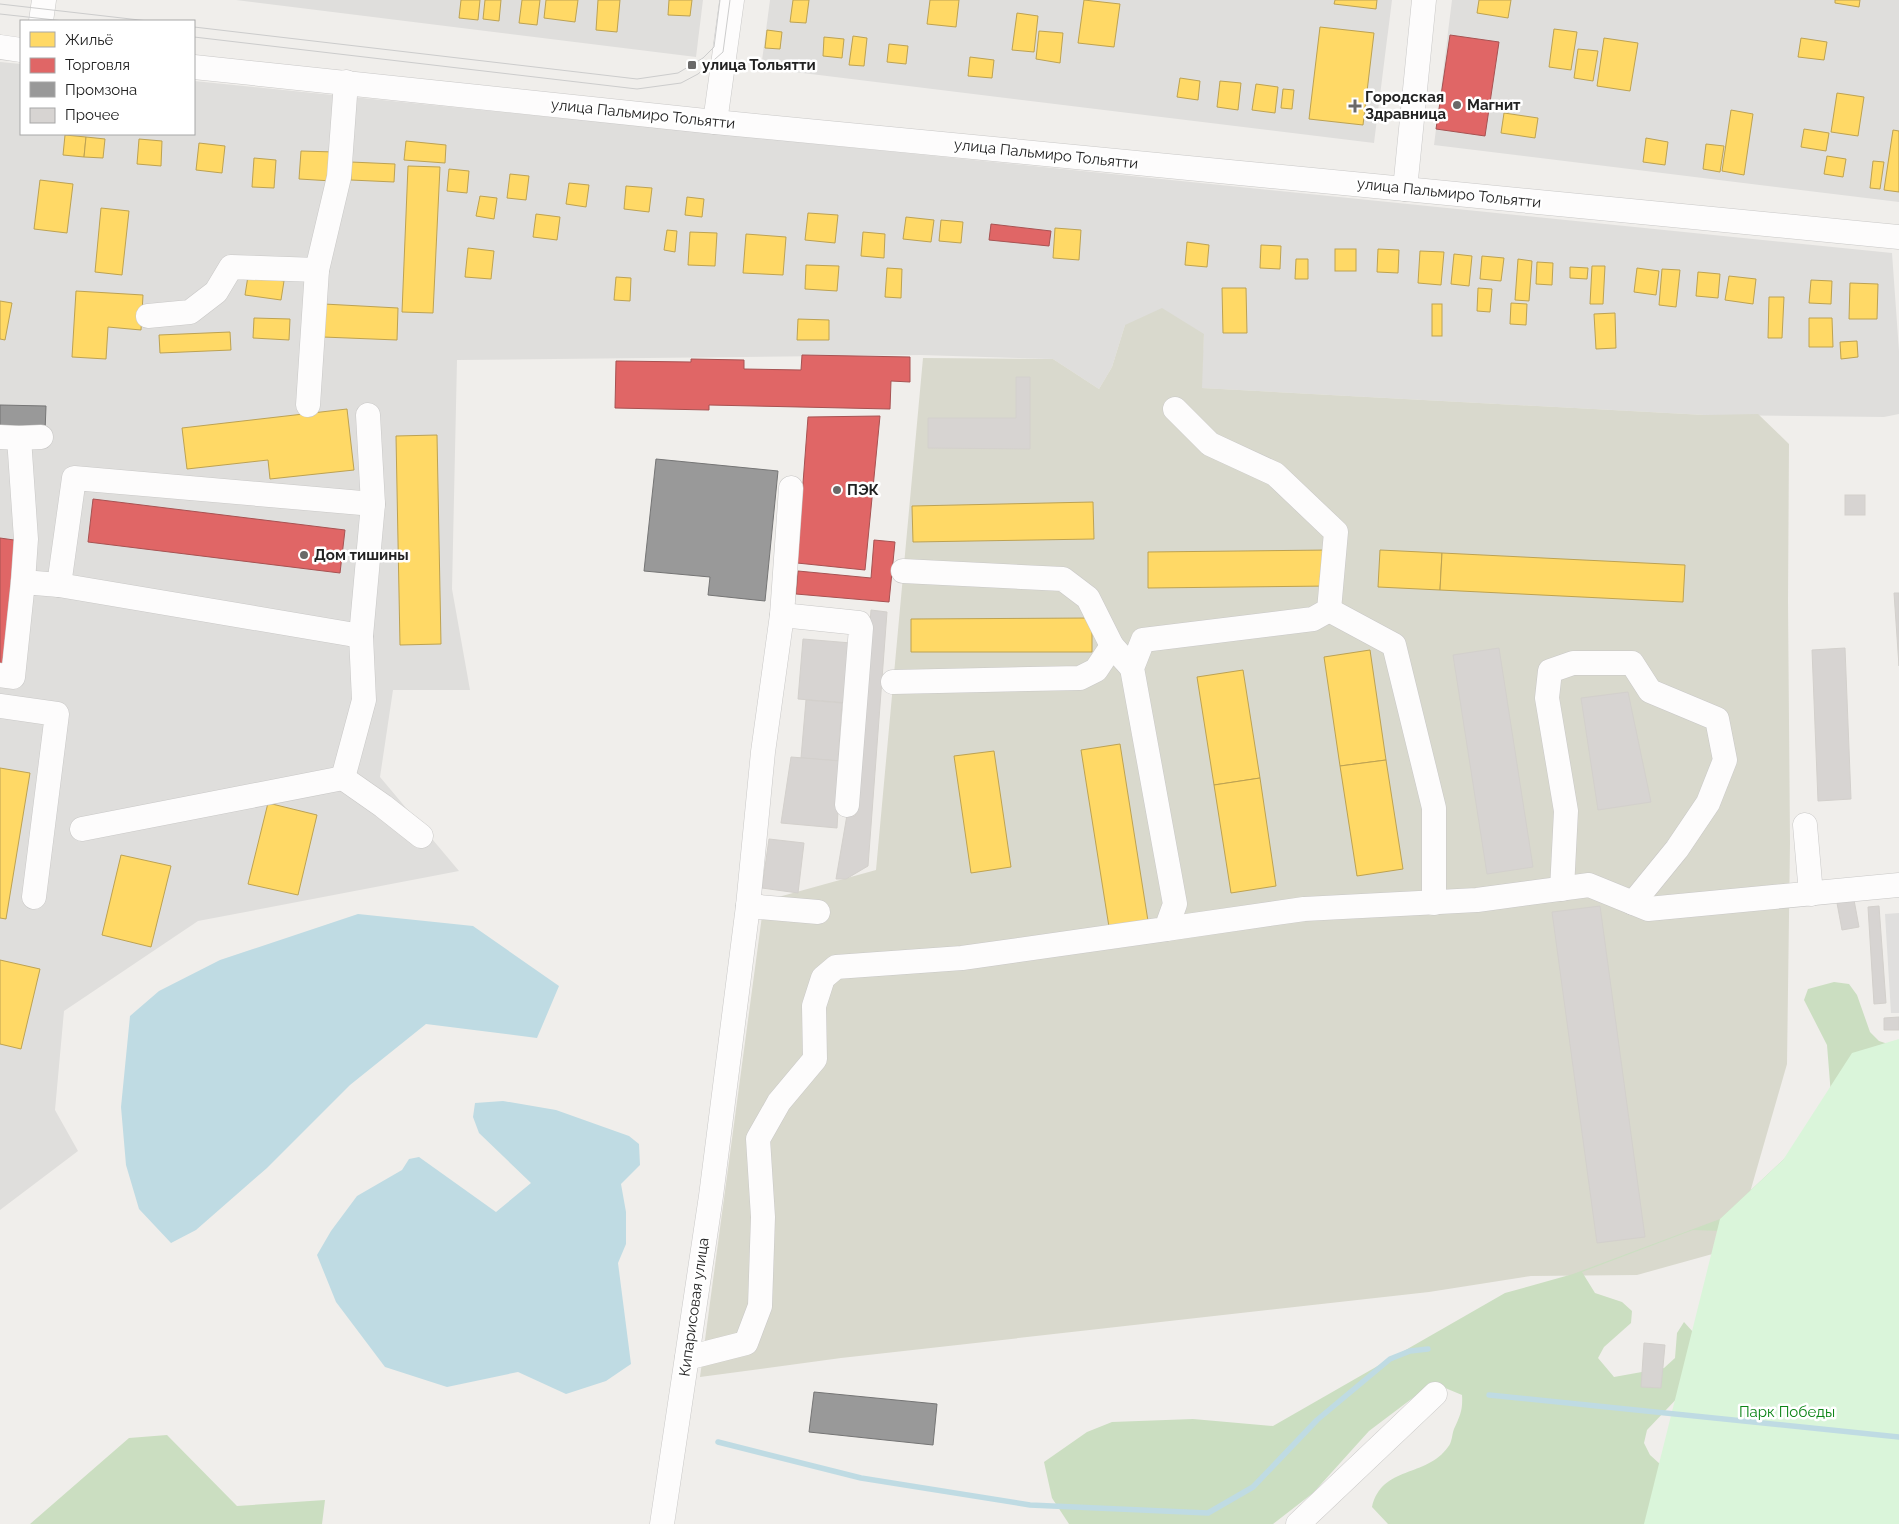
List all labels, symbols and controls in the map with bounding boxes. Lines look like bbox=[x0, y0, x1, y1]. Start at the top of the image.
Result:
legend bbox=[20, 20, 195, 135]
text: Жильё bbox=[65, 31, 114, 49]
text: Торговля bbox=[65, 56, 130, 74]
place label: улица Тольятти bbox=[702, 56, 816, 74]
marker: улица Тольятти bbox=[686, 59, 698, 71]
text: Промзона bbox=[65, 81, 137, 99]
place label: Городская Здравница bbox=[1365, 88, 1446, 123]
street label: улица Пальмиро Тольятти bbox=[550, 95, 736, 133]
place label: Магнит bbox=[1467, 96, 1521, 114]
marker: Магнит bbox=[1451, 99, 1463, 111]
marker: Городская Здравница bbox=[1349, 100, 1361, 112]
text: Прочее bbox=[65, 106, 119, 124]
street label: улица Пальмиро Тольятти bbox=[953, 135, 1139, 173]
street label: улица Пальмиро Тольятти bbox=[1356, 174, 1542, 212]
place label: ПЭК bbox=[847, 481, 880, 499]
marker: ПЭК bbox=[831, 484, 843, 496]
place label: Дом тишины bbox=[314, 546, 409, 564]
marker: Дом тишины bbox=[298, 549, 310, 561]
street label: Кипарисовая улица bbox=[675, 1236, 713, 1378]
park label: Парк Победы bbox=[1739, 1403, 1835, 1421]

